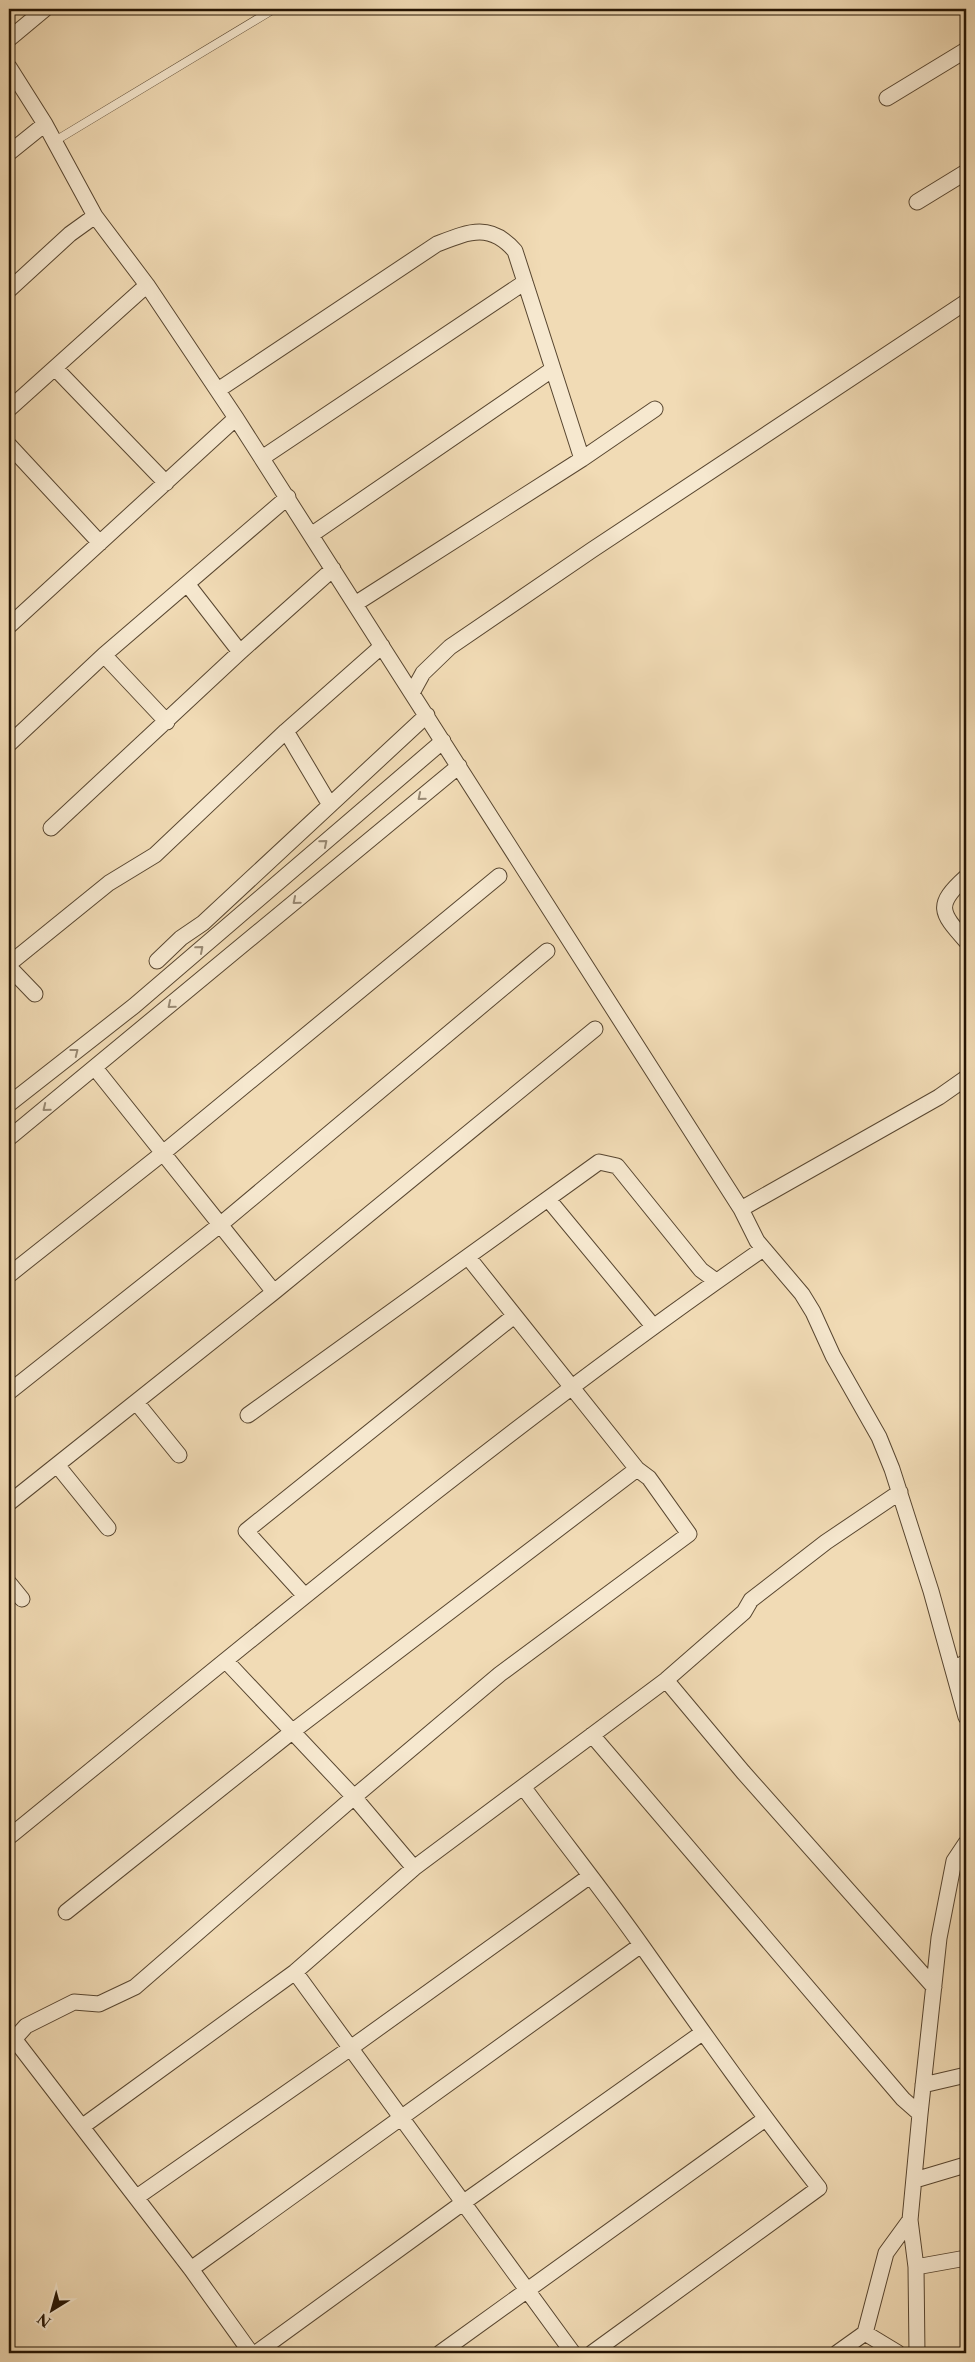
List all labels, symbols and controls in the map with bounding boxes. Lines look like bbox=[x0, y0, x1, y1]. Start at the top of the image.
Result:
one-way arrow bbox=[418, 792, 427, 801]
one-way arrow bbox=[318, 840, 327, 849]
one-way arrow bbox=[293, 895, 302, 904]
one-way arrow bbox=[195, 945, 204, 954]
one-way arrow bbox=[168, 999, 177, 1008]
one-way arrow bbox=[69, 1049, 79, 1058]
one-way arrow bbox=[42, 1102, 51, 1111]
north arrow bbox=[28, 2284, 78, 2334]
text: N bbox=[34, 2310, 54, 2331]

